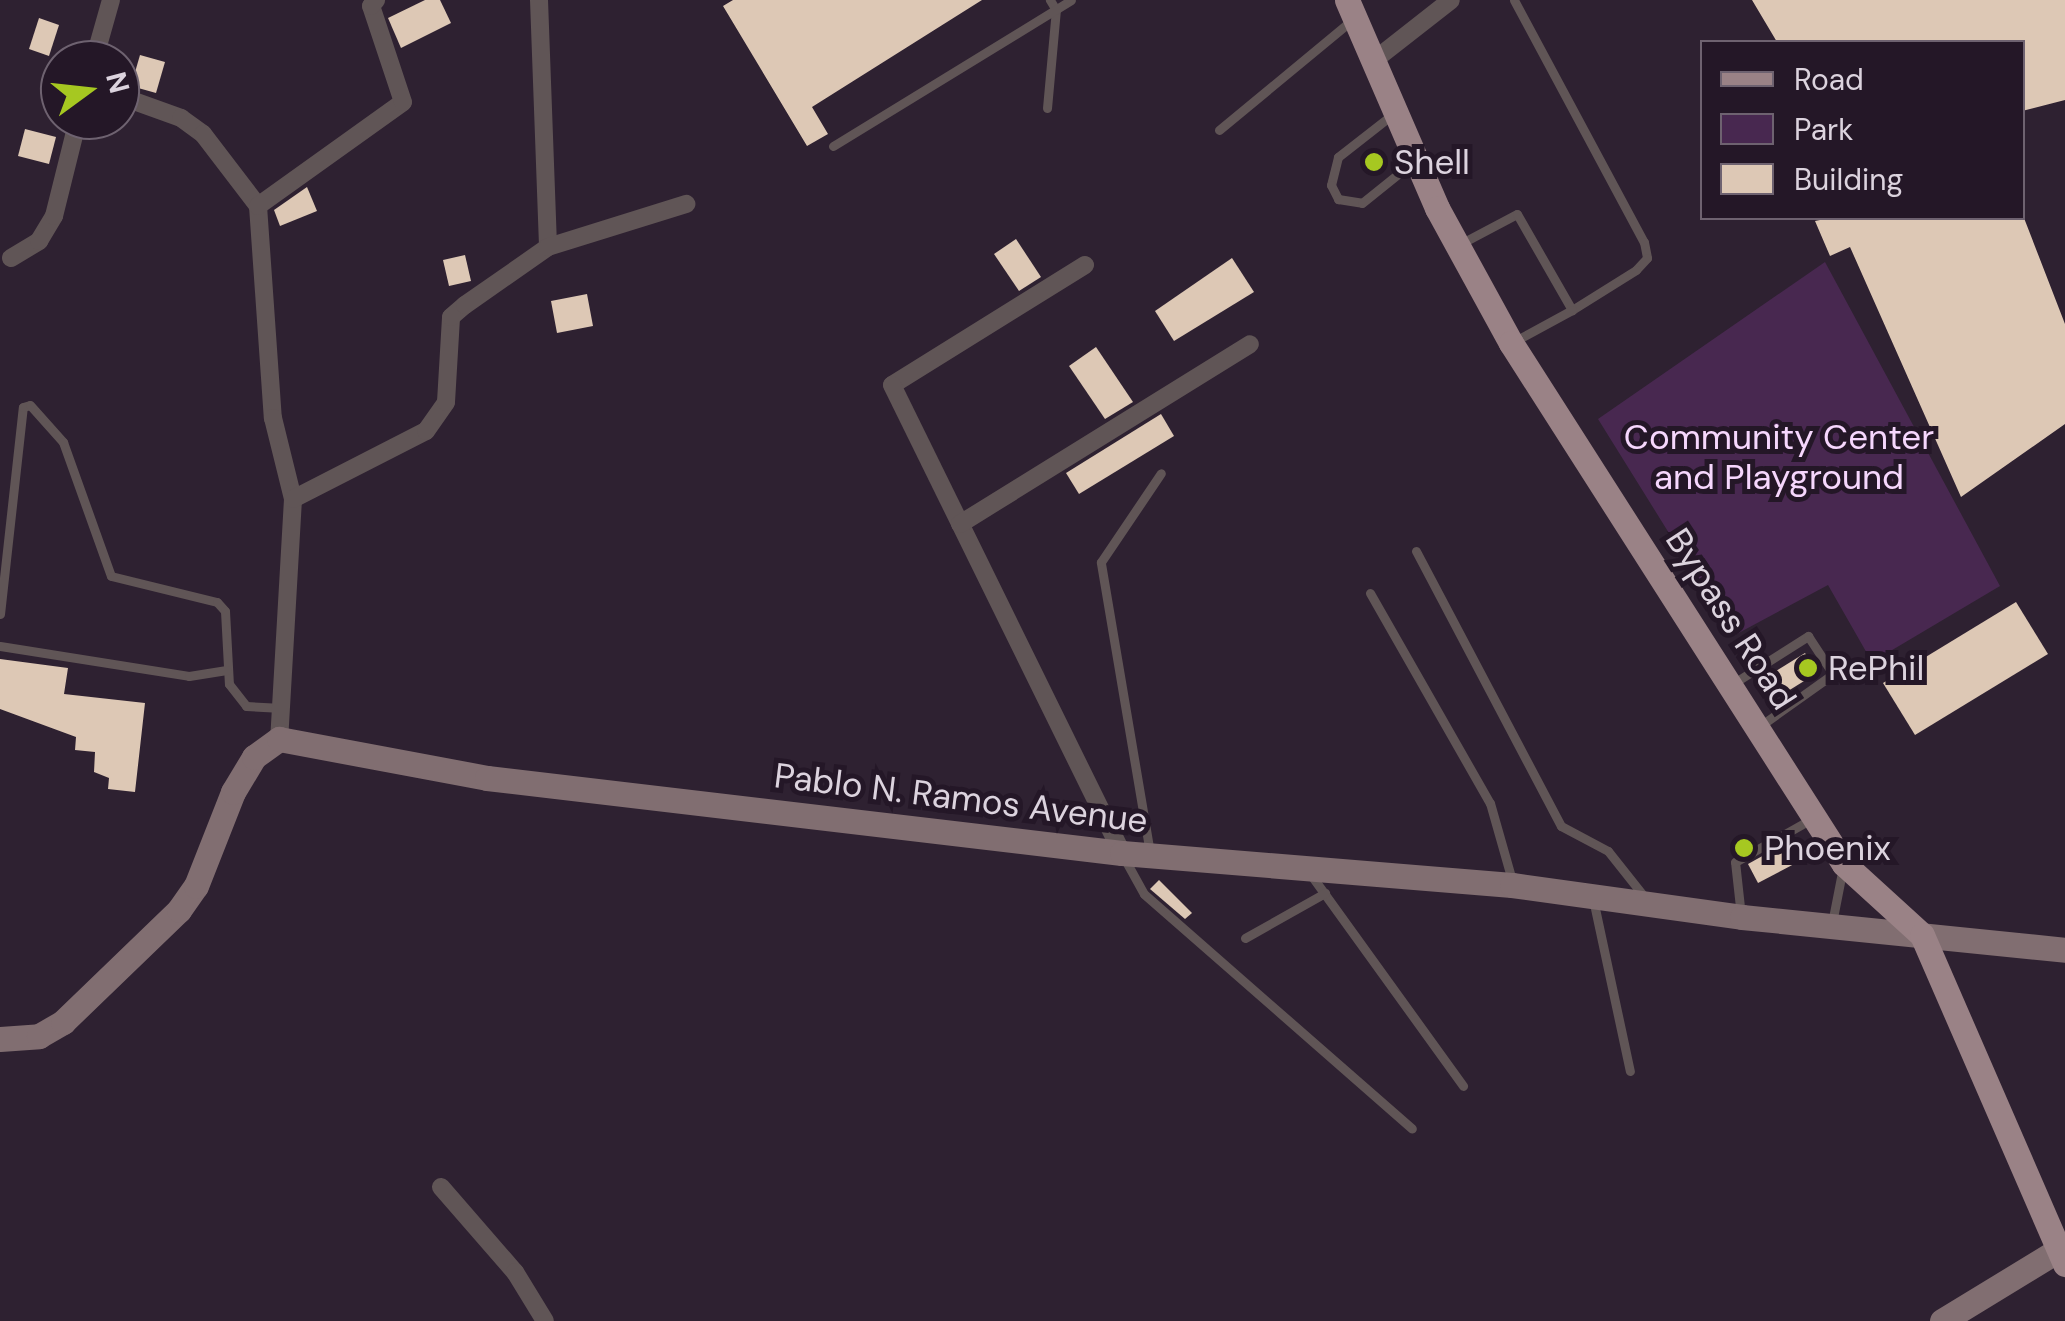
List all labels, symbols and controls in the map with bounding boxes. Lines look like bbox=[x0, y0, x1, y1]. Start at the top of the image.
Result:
north arrow bbox=[40, 40, 140, 140]
legend bbox=[1700, 40, 2025, 220]
text: Road bbox=[1794, 60, 1864, 99]
text: N bbox=[97, 68, 138, 97]
text: Park bbox=[1794, 110, 1853, 149]
place label: Shell bbox=[1394, 141, 1470, 183]
marker: Shell bbox=[1363, 151, 1385, 173]
text: Building bbox=[1794, 160, 1903, 199]
park label: Community Center and Playground bbox=[1624, 416, 1934, 498]
street label: Bypass Road bbox=[1657, 521, 1805, 717]
place label: RePhil bbox=[1828, 647, 1924, 689]
marker: RePhil bbox=[1797, 657, 1819, 679]
street label: Pablo N. Ramos Avenue bbox=[772, 754, 1150, 842]
place label: Phoenix bbox=[1764, 827, 1891, 869]
marker: Phoenix bbox=[1733, 837, 1755, 859]

